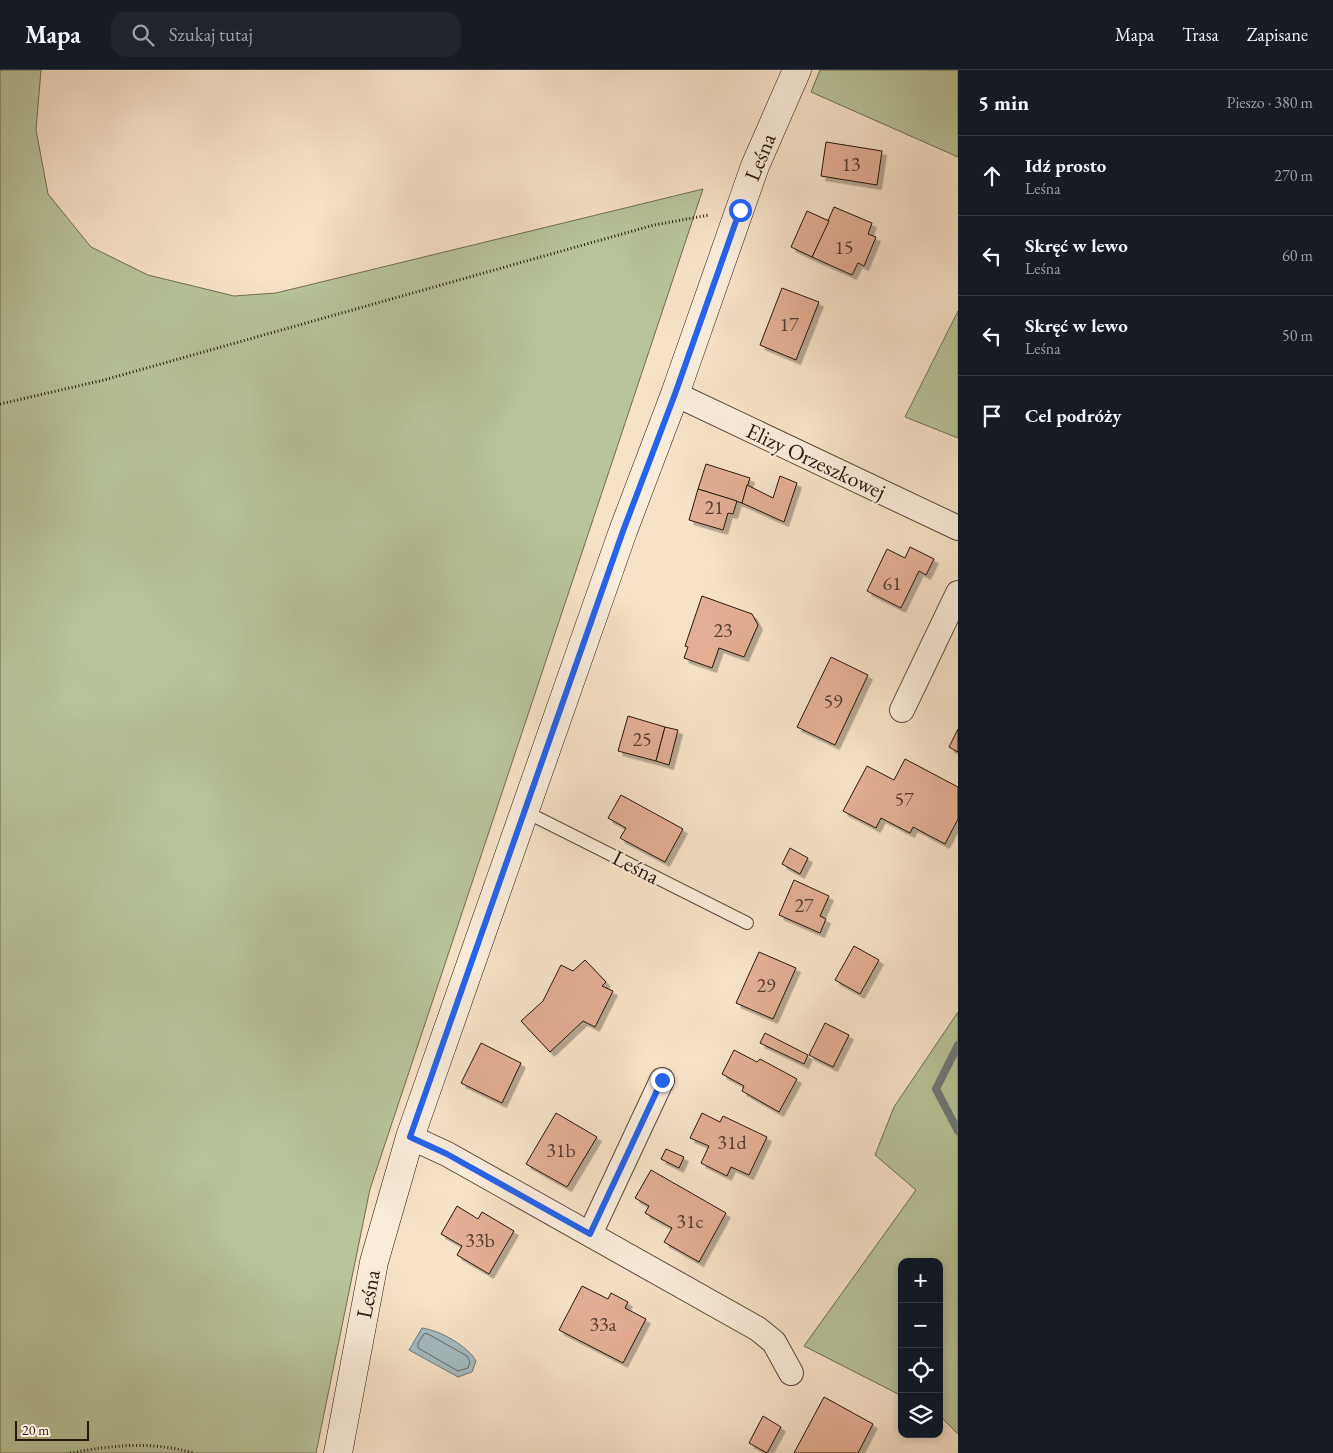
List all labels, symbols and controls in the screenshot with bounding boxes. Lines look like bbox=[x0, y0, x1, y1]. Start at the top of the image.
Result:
search box bbox=[111, 12, 461, 57]
text: Mapa bbox=[25, 19, 81, 50]
icon: search bbox=[129, 21, 157, 49]
text: Szukaj tutaj bbox=[169, 22, 253, 47]
text: Mapa bbox=[1115, 23, 1154, 46]
text: Trasa bbox=[1182, 23, 1219, 46]
text: Zapisane bbox=[1247, 23, 1308, 46]
text: 5 min bbox=[978, 89, 1029, 116]
text: Pieszo · 380 m bbox=[1227, 92, 1313, 113]
street label: Leśna bbox=[737, 129, 783, 185]
house number: 13 bbox=[841, 151, 861, 177]
text: Idź prosto bbox=[1025, 153, 1106, 178]
icon: ahead bbox=[978, 162, 1006, 190]
text: 270 m bbox=[1274, 165, 1313, 186]
text: Leśna bbox=[1025, 178, 1061, 199]
route start bbox=[729, 199, 752, 222]
text: Skręć w lewo bbox=[1025, 233, 1128, 258]
house number: 15 bbox=[834, 234, 854, 260]
icon: left bbox=[978, 242, 1006, 270]
text: 60 m bbox=[1282, 245, 1313, 266]
text: Leśna bbox=[1025, 258, 1061, 279]
house number: 17 bbox=[779, 311, 799, 337]
text: Skręć w lewo bbox=[1025, 313, 1128, 338]
icon: left bbox=[978, 322, 1006, 350]
text: 50 m bbox=[1282, 325, 1313, 346]
text: Leśna bbox=[1025, 338, 1061, 359]
icon: arrive bbox=[978, 402, 1006, 430]
text: Cel podróży bbox=[1025, 403, 1121, 428]
street label: Elizy Orzeszkowej bbox=[742, 416, 890, 506]
house number: 21 bbox=[704, 494, 724, 520]
house number: 61 bbox=[882, 570, 902, 596]
house number: 23 bbox=[713, 617, 733, 643]
house number: 59 bbox=[823, 688, 843, 714]
house number: 25 bbox=[632, 726, 652, 752]
house number: 57 bbox=[894, 786, 914, 812]
street label: Leśna bbox=[608, 843, 665, 891]
house number: 27 bbox=[794, 892, 814, 918]
house number: 29 bbox=[756, 972, 776, 998]
route end bbox=[651, 1069, 674, 1092]
house number: 31d bbox=[717, 1129, 748, 1155]
house number: 31b bbox=[546, 1137, 576, 1163]
house number: 31c bbox=[676, 1208, 704, 1234]
house number: 33b bbox=[465, 1227, 495, 1253]
map controls bbox=[898, 1258, 943, 1438]
button: + bbox=[898, 1258, 943, 1303]
street label: Leśna bbox=[349, 1267, 387, 1321]
button: − bbox=[898, 1303, 943, 1348]
house number: 33a bbox=[589, 1311, 617, 1337]
button: locate bbox=[898, 1348, 943, 1393]
button: layers bbox=[898, 1393, 943, 1438]
scale bar bbox=[15, 1418, 89, 1441]
text: 20 m bbox=[22, 1421, 49, 1439]

